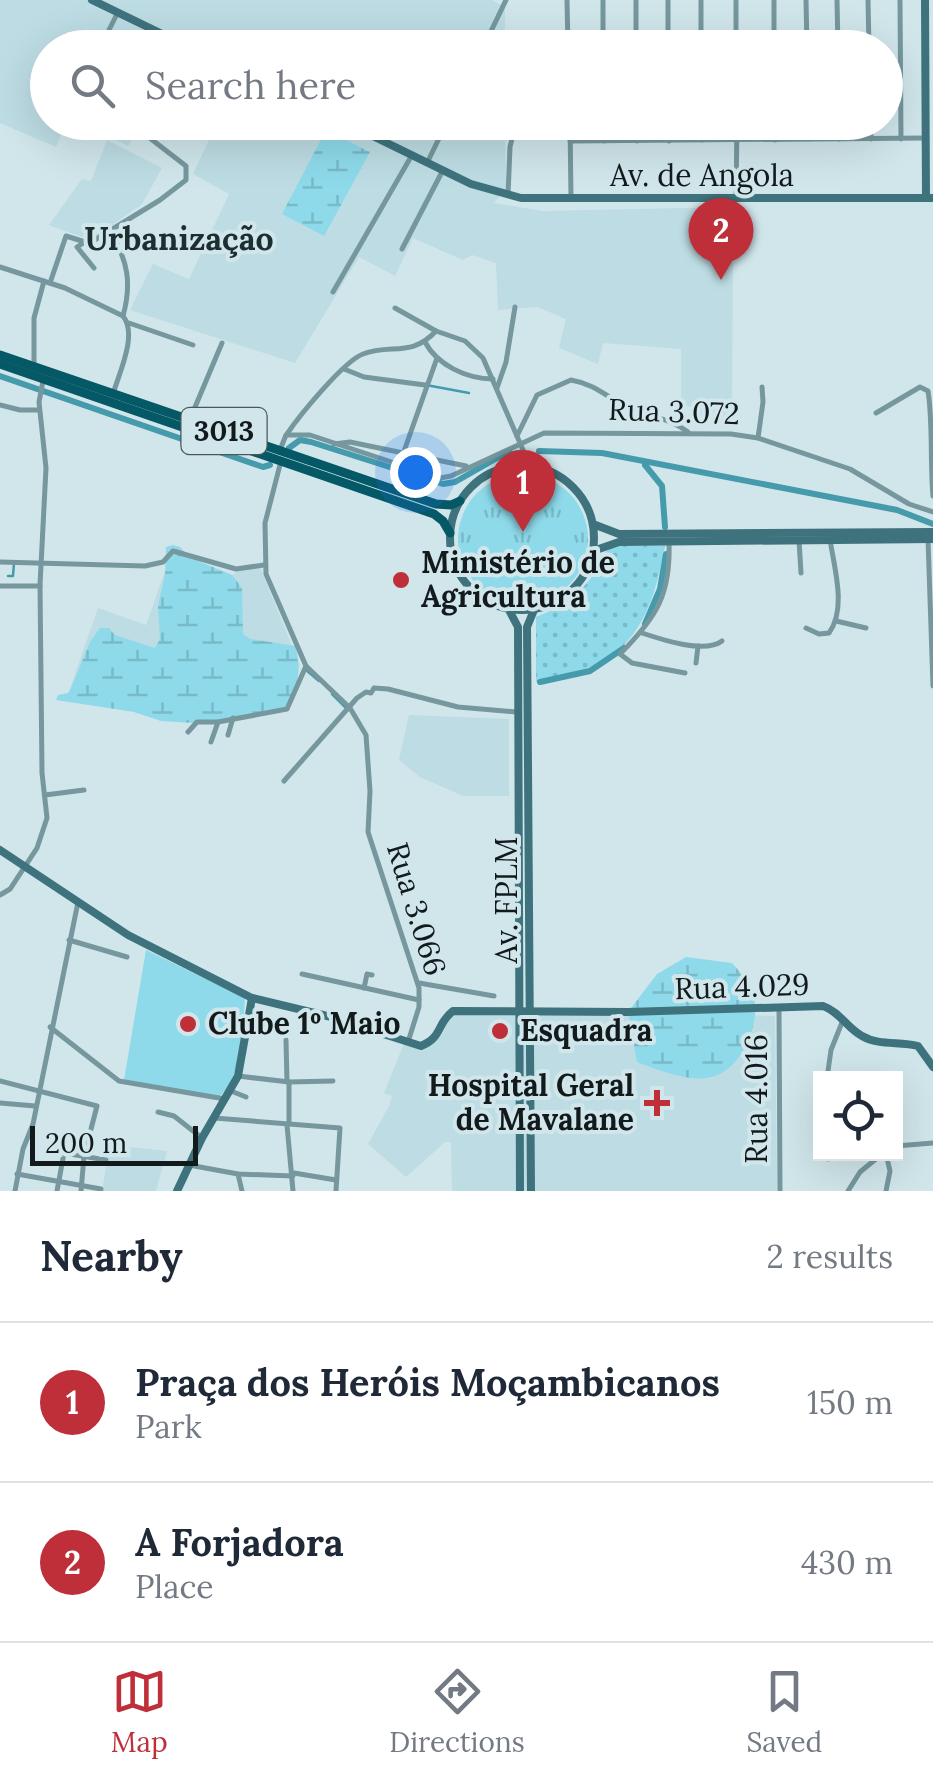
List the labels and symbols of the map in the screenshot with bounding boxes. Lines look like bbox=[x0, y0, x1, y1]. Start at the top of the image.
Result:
street label: Av. de Angola bbox=[609, 156, 794, 195]
pin: 2 bbox=[688, 198, 754, 280]
district label: Urbanização bbox=[84, 218, 274, 259]
street label: Rua 3.072 bbox=[608, 390, 740, 432]
road number: 3013 bbox=[182, 408, 266, 454]
your location bbox=[390, 447, 441, 498]
pin: 1 bbox=[490, 450, 556, 532]
place label: Ministério de Agricultura bbox=[421, 543, 615, 616]
marker: Ministério de Agricultura bbox=[390, 569, 412, 591]
street label: Av. FPLM bbox=[487, 837, 525, 964]
street label: Rua 3.066 bbox=[379, 838, 455, 980]
street label: Rua 4.029 bbox=[674, 965, 810, 1007]
place label: Clube 1º Maio bbox=[208, 1004, 401, 1042]
place label: Esquadra bbox=[520, 1011, 653, 1049]
marker: Clube 1º Maio bbox=[177, 1013, 199, 1035]
marker: Esquadra bbox=[489, 1020, 511, 1042]
street label: Rua 4.016 bbox=[737, 1034, 775, 1164]
place label: Hospital Geral de Mavalane bbox=[428, 1066, 634, 1138]
marker: Hospital Geral de Mavalane bbox=[644, 1090, 670, 1116]
scale bar bbox=[30, 1121, 198, 1166]

